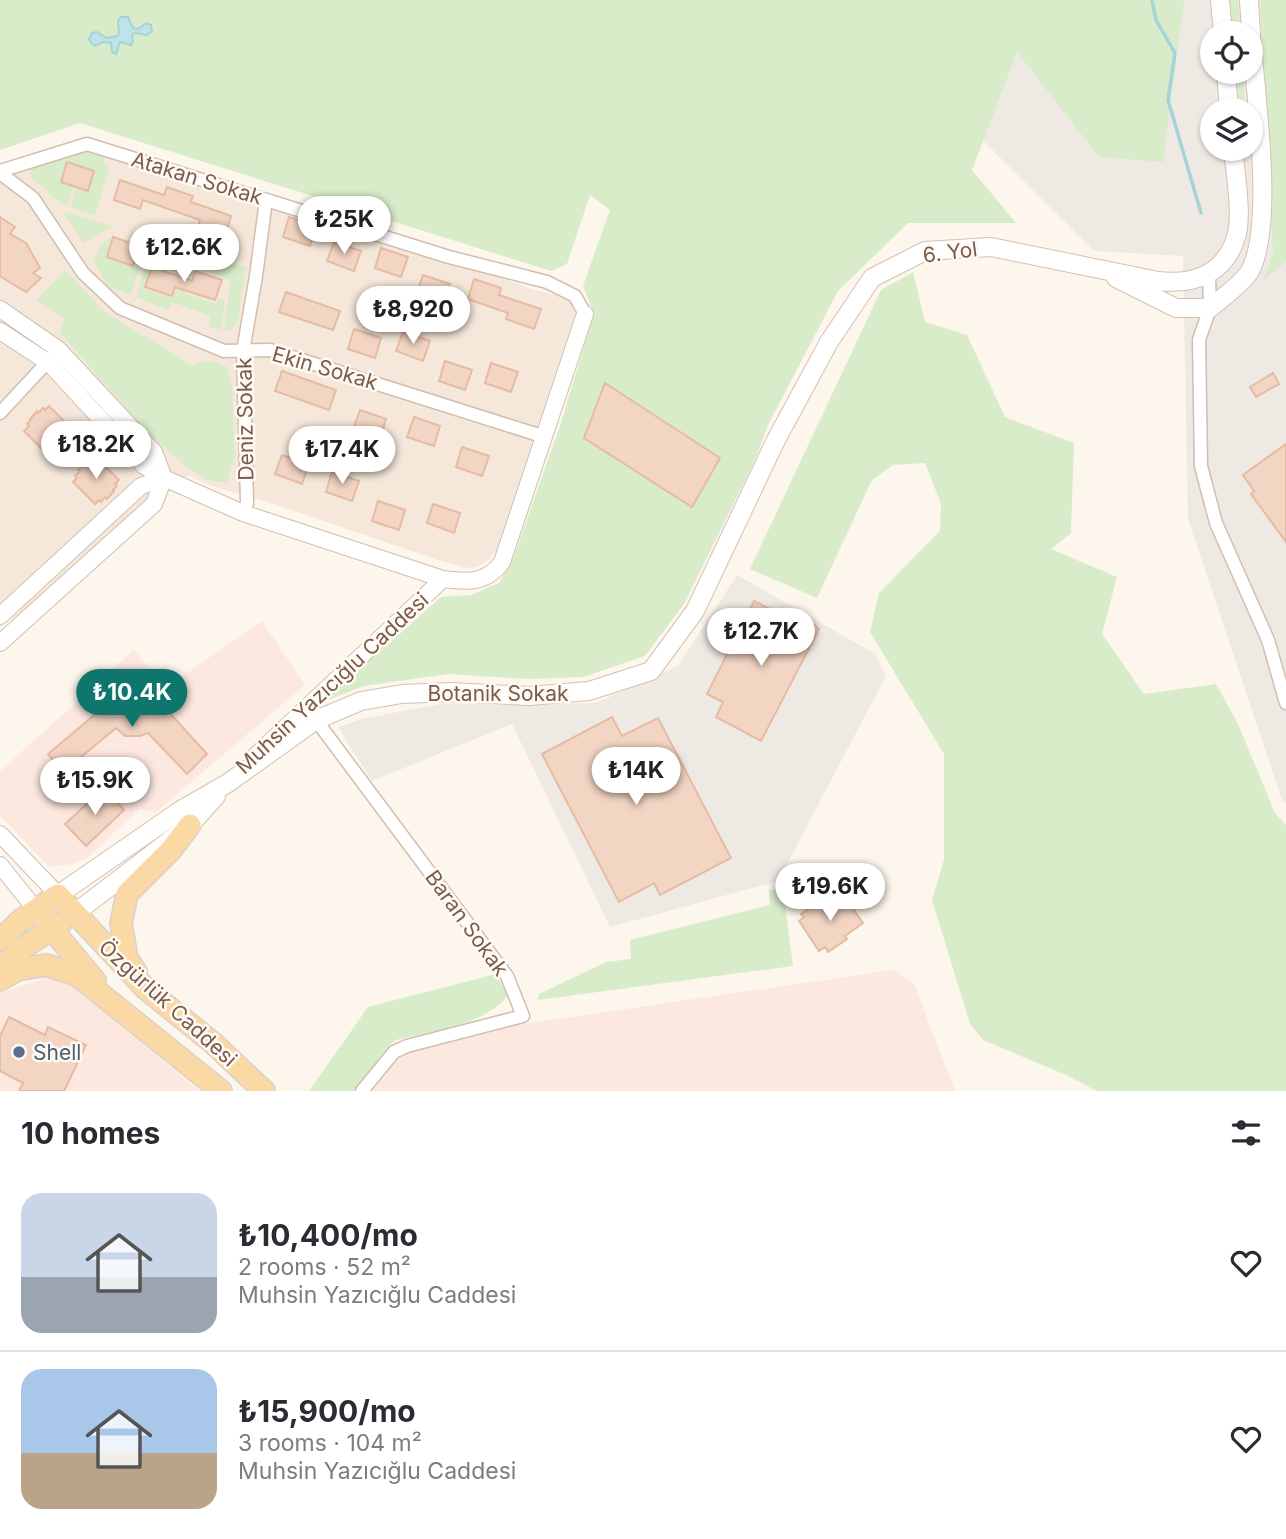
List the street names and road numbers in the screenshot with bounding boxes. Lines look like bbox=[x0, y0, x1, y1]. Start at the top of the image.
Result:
street label: Atakan Sokak bbox=[129, 146, 266, 210]
street label: 6. Yol bbox=[921, 236, 979, 268]
street label: Ekin Sokak bbox=[269, 341, 381, 395]
street label: Deniz Sokak bbox=[231, 357, 259, 481]
street label: Muhsin Yazıcığlu Caddesi bbox=[231, 587, 433, 779]
street label: Botanik Sokak bbox=[428, 681, 569, 706]
street label: Baran Sokak bbox=[420, 865, 514, 981]
street label: Özgürlük Caddesi bbox=[94, 934, 242, 1072]

